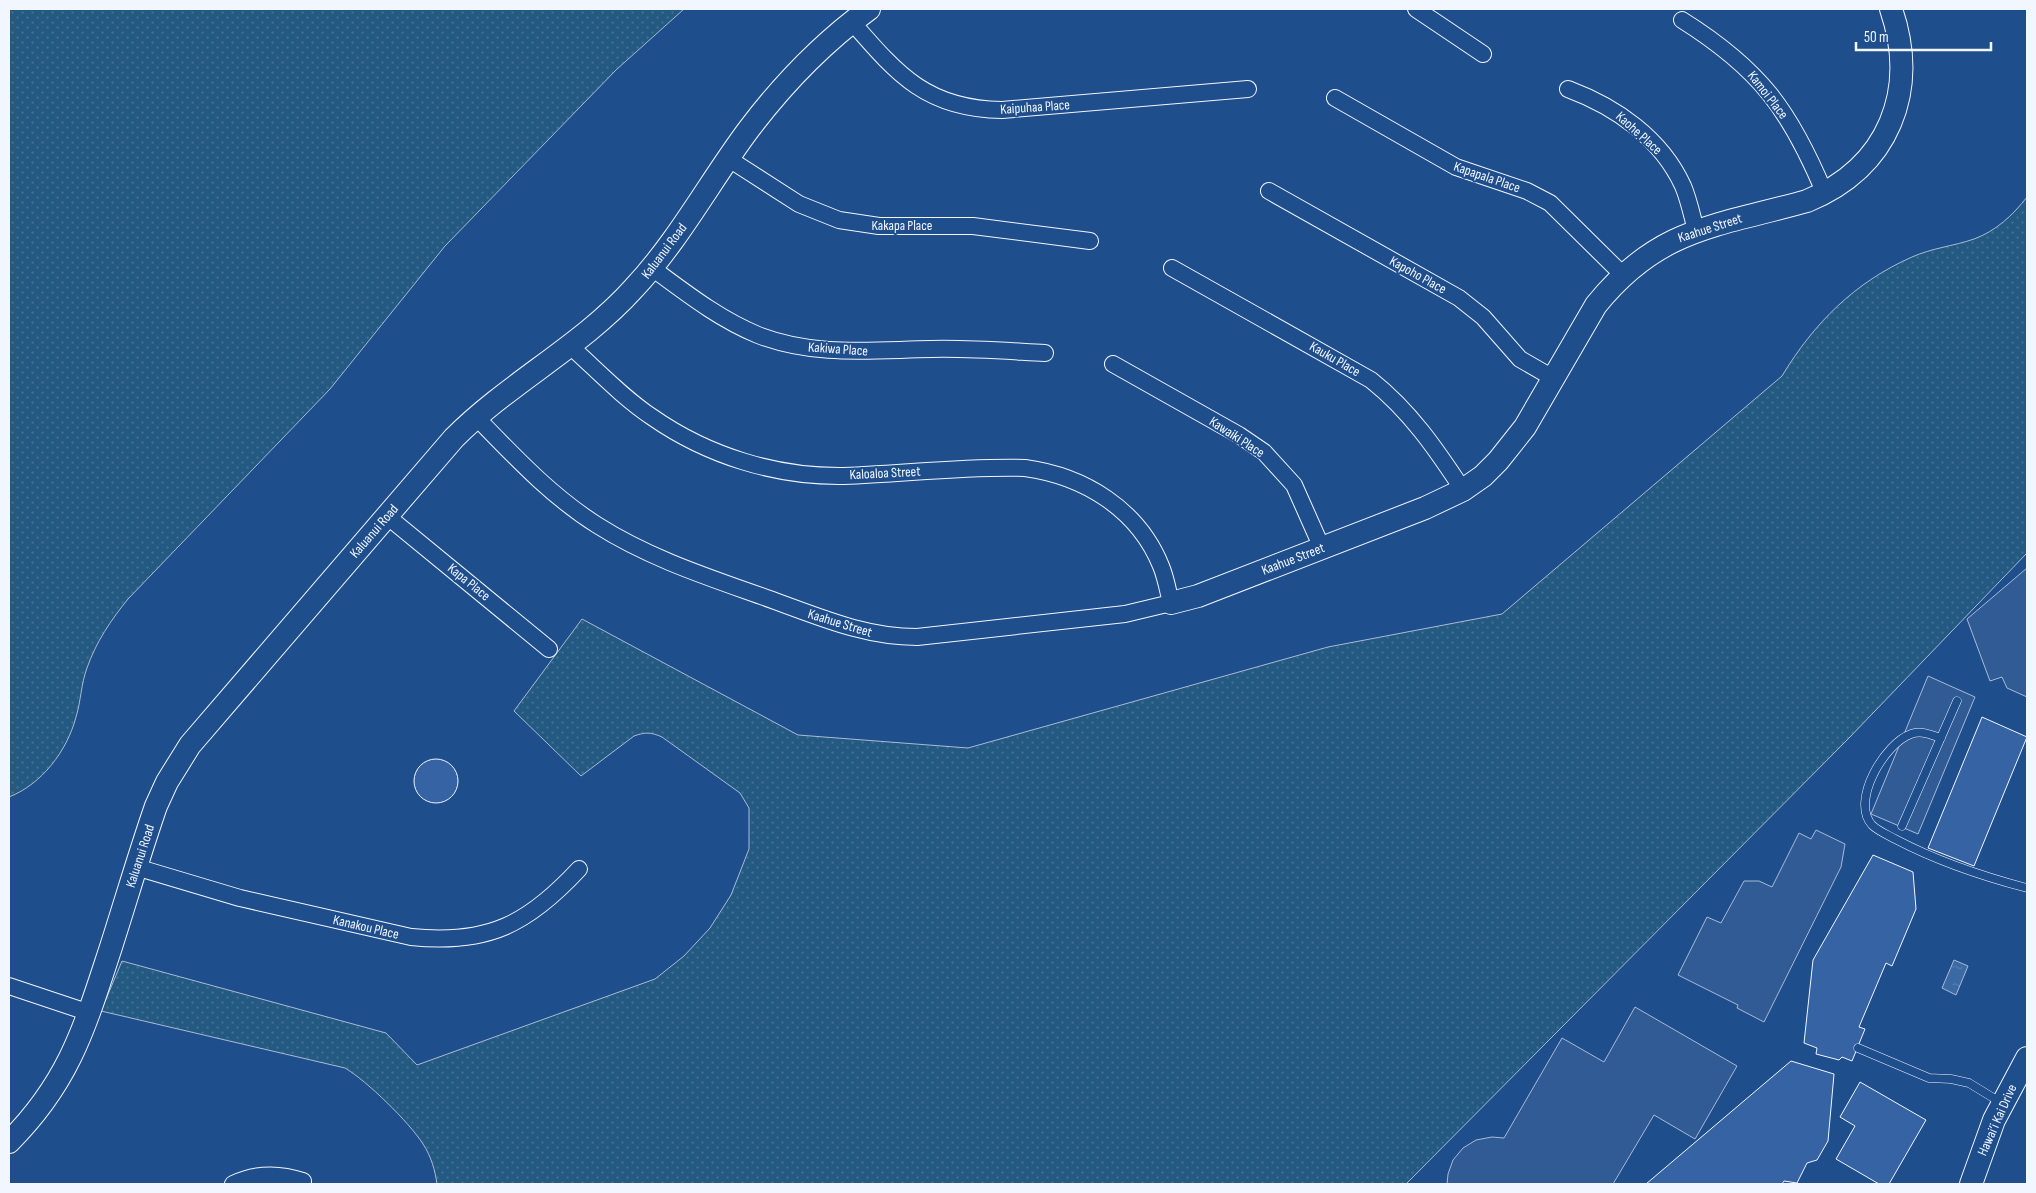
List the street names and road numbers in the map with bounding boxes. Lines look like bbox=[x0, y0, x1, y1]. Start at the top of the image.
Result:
street label: Kamoi Place bbox=[1744, 68, 1792, 122]
street label: Kaipuhaa Place bbox=[1000, 96, 1070, 118]
street label: Kaohe Place bbox=[1612, 108, 1666, 158]
street label: Kapapala Place bbox=[1451, 158, 1523, 196]
street label: Kaahue Street bbox=[1676, 210, 1744, 246]
street label: Kakapa Place bbox=[872, 217, 932, 234]
street label: Kaluanui Road bbox=[638, 220, 691, 282]
street label: Kapoho Place bbox=[1387, 252, 1449, 298]
street label: Kakiwa Place bbox=[807, 338, 869, 360]
street label: Kauku Place bbox=[1307, 338, 1363, 380]
street label: Kawaiki Place bbox=[1206, 413, 1268, 461]
street label: Kaloaloa Street bbox=[849, 463, 921, 483]
street label: Kaluanui Road bbox=[346, 501, 402, 561]
street label: Kaahue Street bbox=[1259, 539, 1327, 579]
street label: Kapa Place bbox=[444, 560, 494, 604]
street label: Kaahue Street bbox=[806, 605, 874, 641]
street label: Kaluanui Road bbox=[122, 822, 158, 890]
street label: Kanakou Place bbox=[331, 911, 401, 943]
street label: Hawai’i Kai Drive bbox=[1974, 1082, 2020, 1158]

